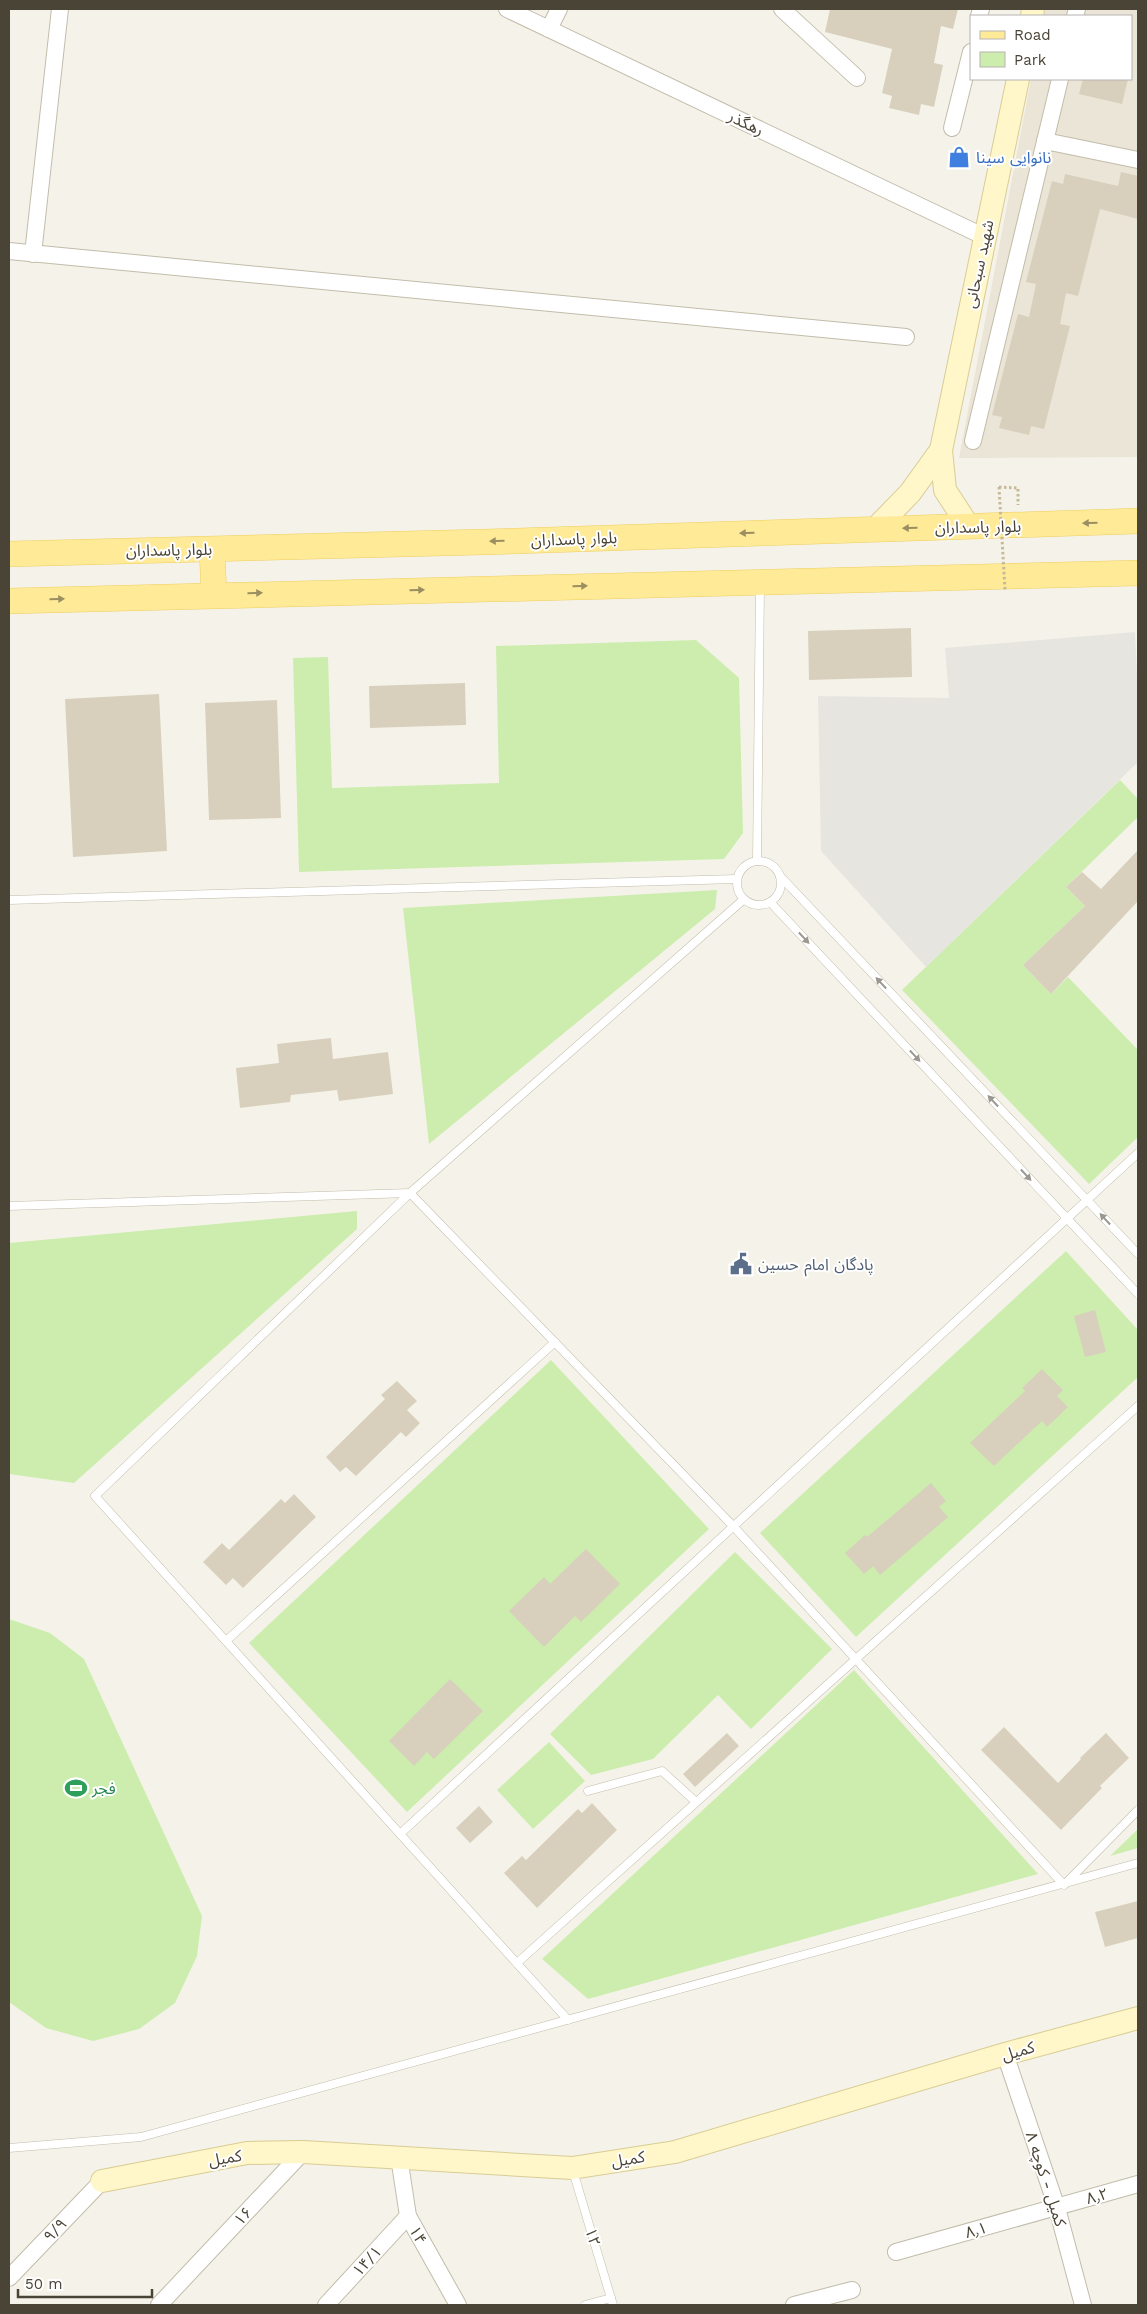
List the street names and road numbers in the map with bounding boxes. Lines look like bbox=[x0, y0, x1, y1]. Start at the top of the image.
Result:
street label: رهگذر bbox=[724, 106, 767, 140]
street label: شهید سبحانی bbox=[960, 218, 998, 310]
street label: بلوار پاسداران bbox=[935, 517, 1021, 538]
street label: بلوار پاسداران bbox=[531, 528, 618, 551]
street label: بلوار پاسداران bbox=[126, 540, 212, 561]
street label: کمیل bbox=[999, 2037, 1037, 2065]
street label: کمیل - کوچه ۸ bbox=[1021, 2129, 1070, 2229]
street label: کمیل bbox=[207, 2146, 244, 2170]
street label: کمیل bbox=[610, 2147, 646, 2171]
street label: ۸٫۲ bbox=[1084, 2184, 1110, 2208]
street label: ۱۶ bbox=[230, 2203, 256, 2229]
street label: ۹/۹ bbox=[39, 2214, 71, 2246]
street label: ۸٫۱ bbox=[963, 2218, 989, 2242]
street label: ۱۴ bbox=[405, 2222, 431, 2248]
street label: ۱۲ bbox=[581, 2225, 605, 2249]
street label: ۱۴/۱ bbox=[348, 2242, 386, 2280]

